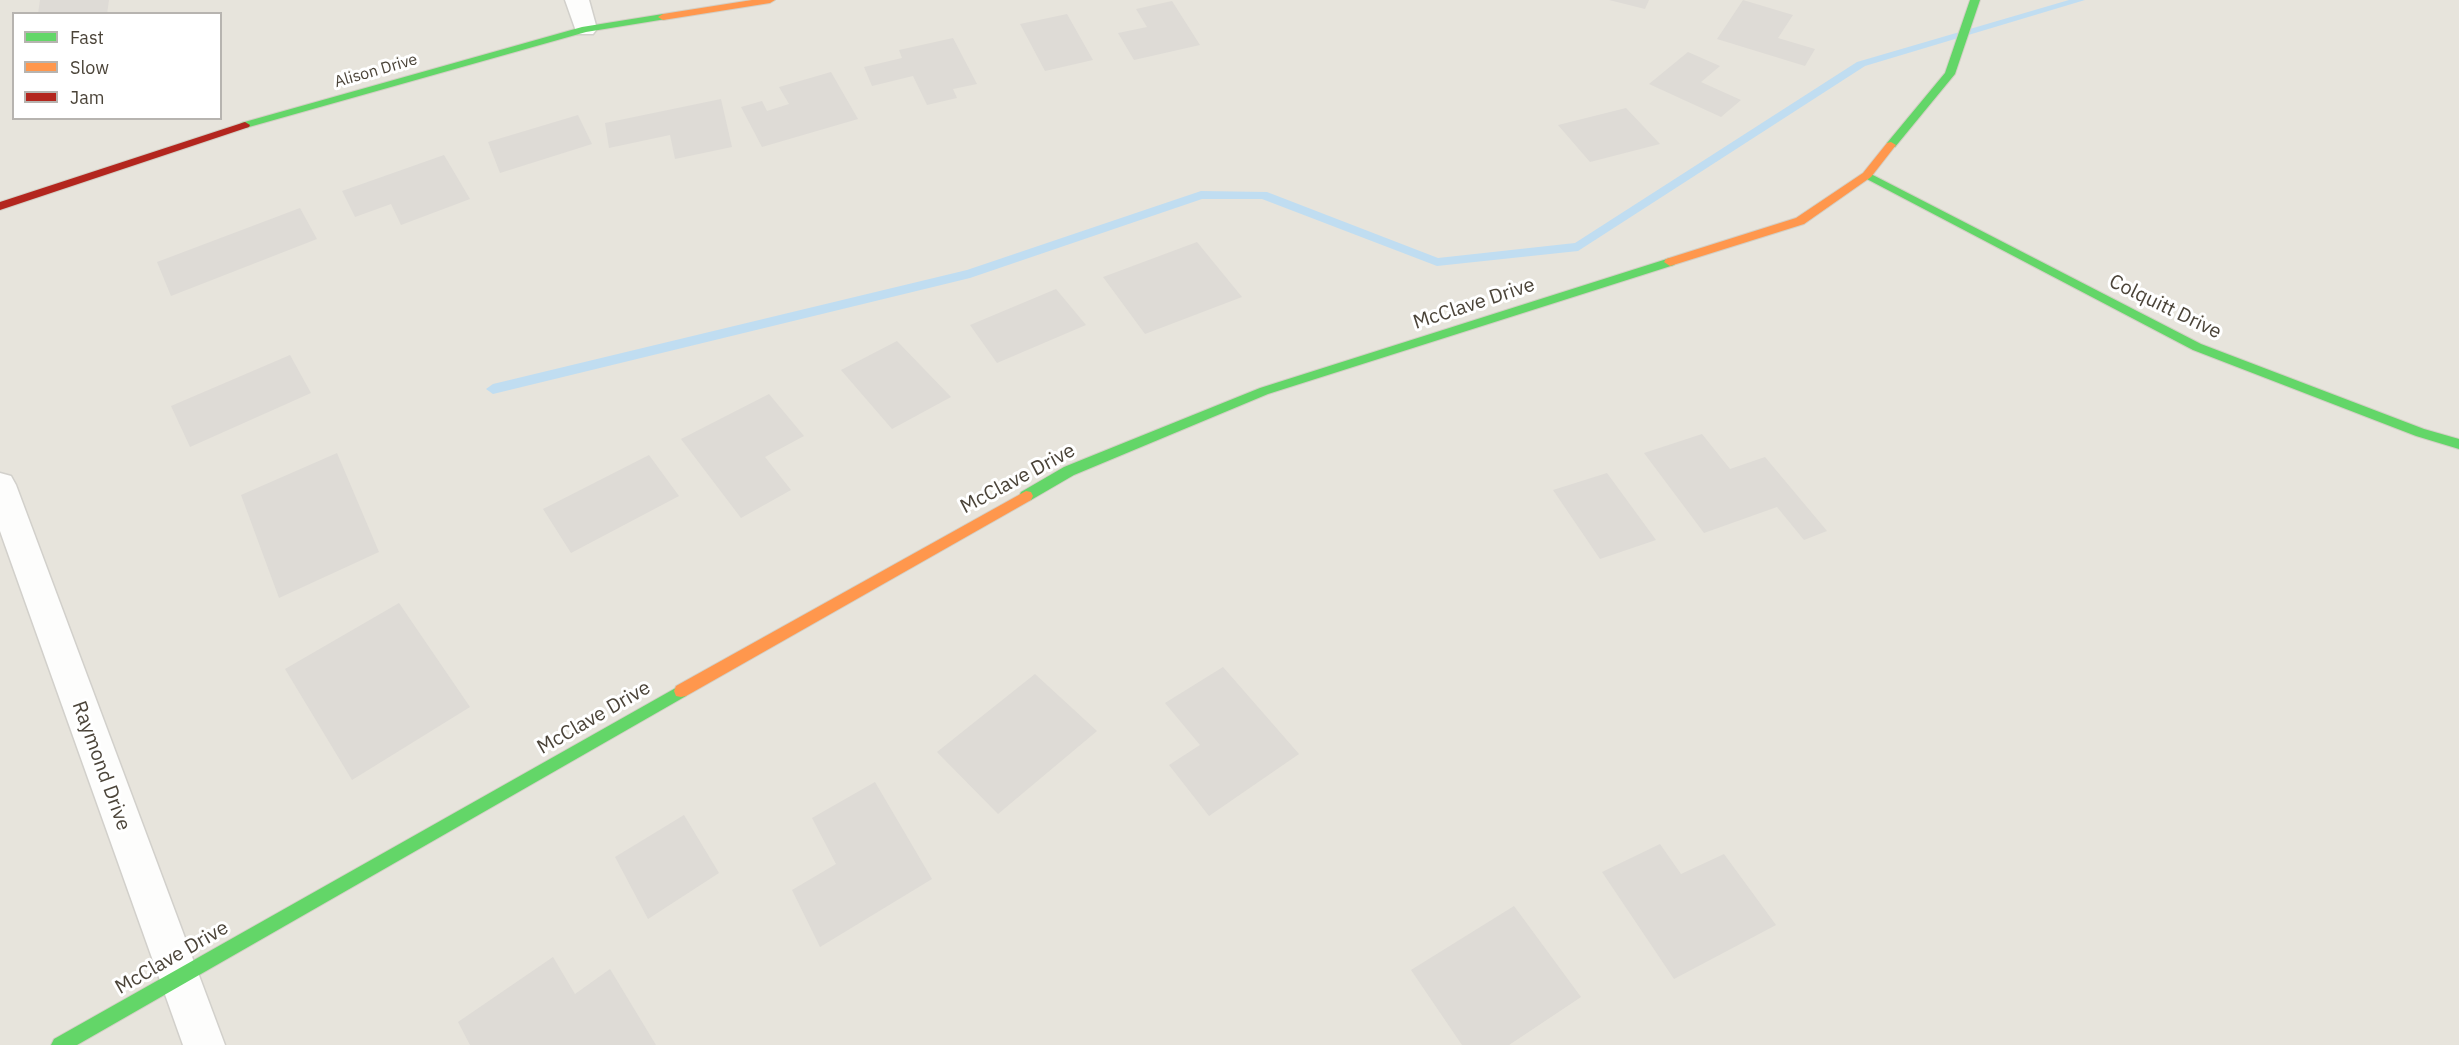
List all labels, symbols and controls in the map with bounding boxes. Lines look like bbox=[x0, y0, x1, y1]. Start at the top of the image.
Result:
legend bbox=[12, 12, 222, 120]
text: Fast bbox=[70, 26, 104, 49]
street label: Alison Drive bbox=[332, 50, 420, 92]
text: Slow bbox=[70, 56, 109, 79]
text: Jam bbox=[70, 86, 105, 109]
street label: Colquitt Drive bbox=[2105, 269, 2225, 345]
street label: McClave Drive bbox=[1410, 273, 1538, 335]
street label: McClave Drive bbox=[957, 439, 1079, 519]
street label: McClave Drive bbox=[533, 676, 655, 760]
street label: Raymond Drive bbox=[66, 698, 136, 834]
street label: McClave Drive bbox=[111, 916, 233, 1000]

